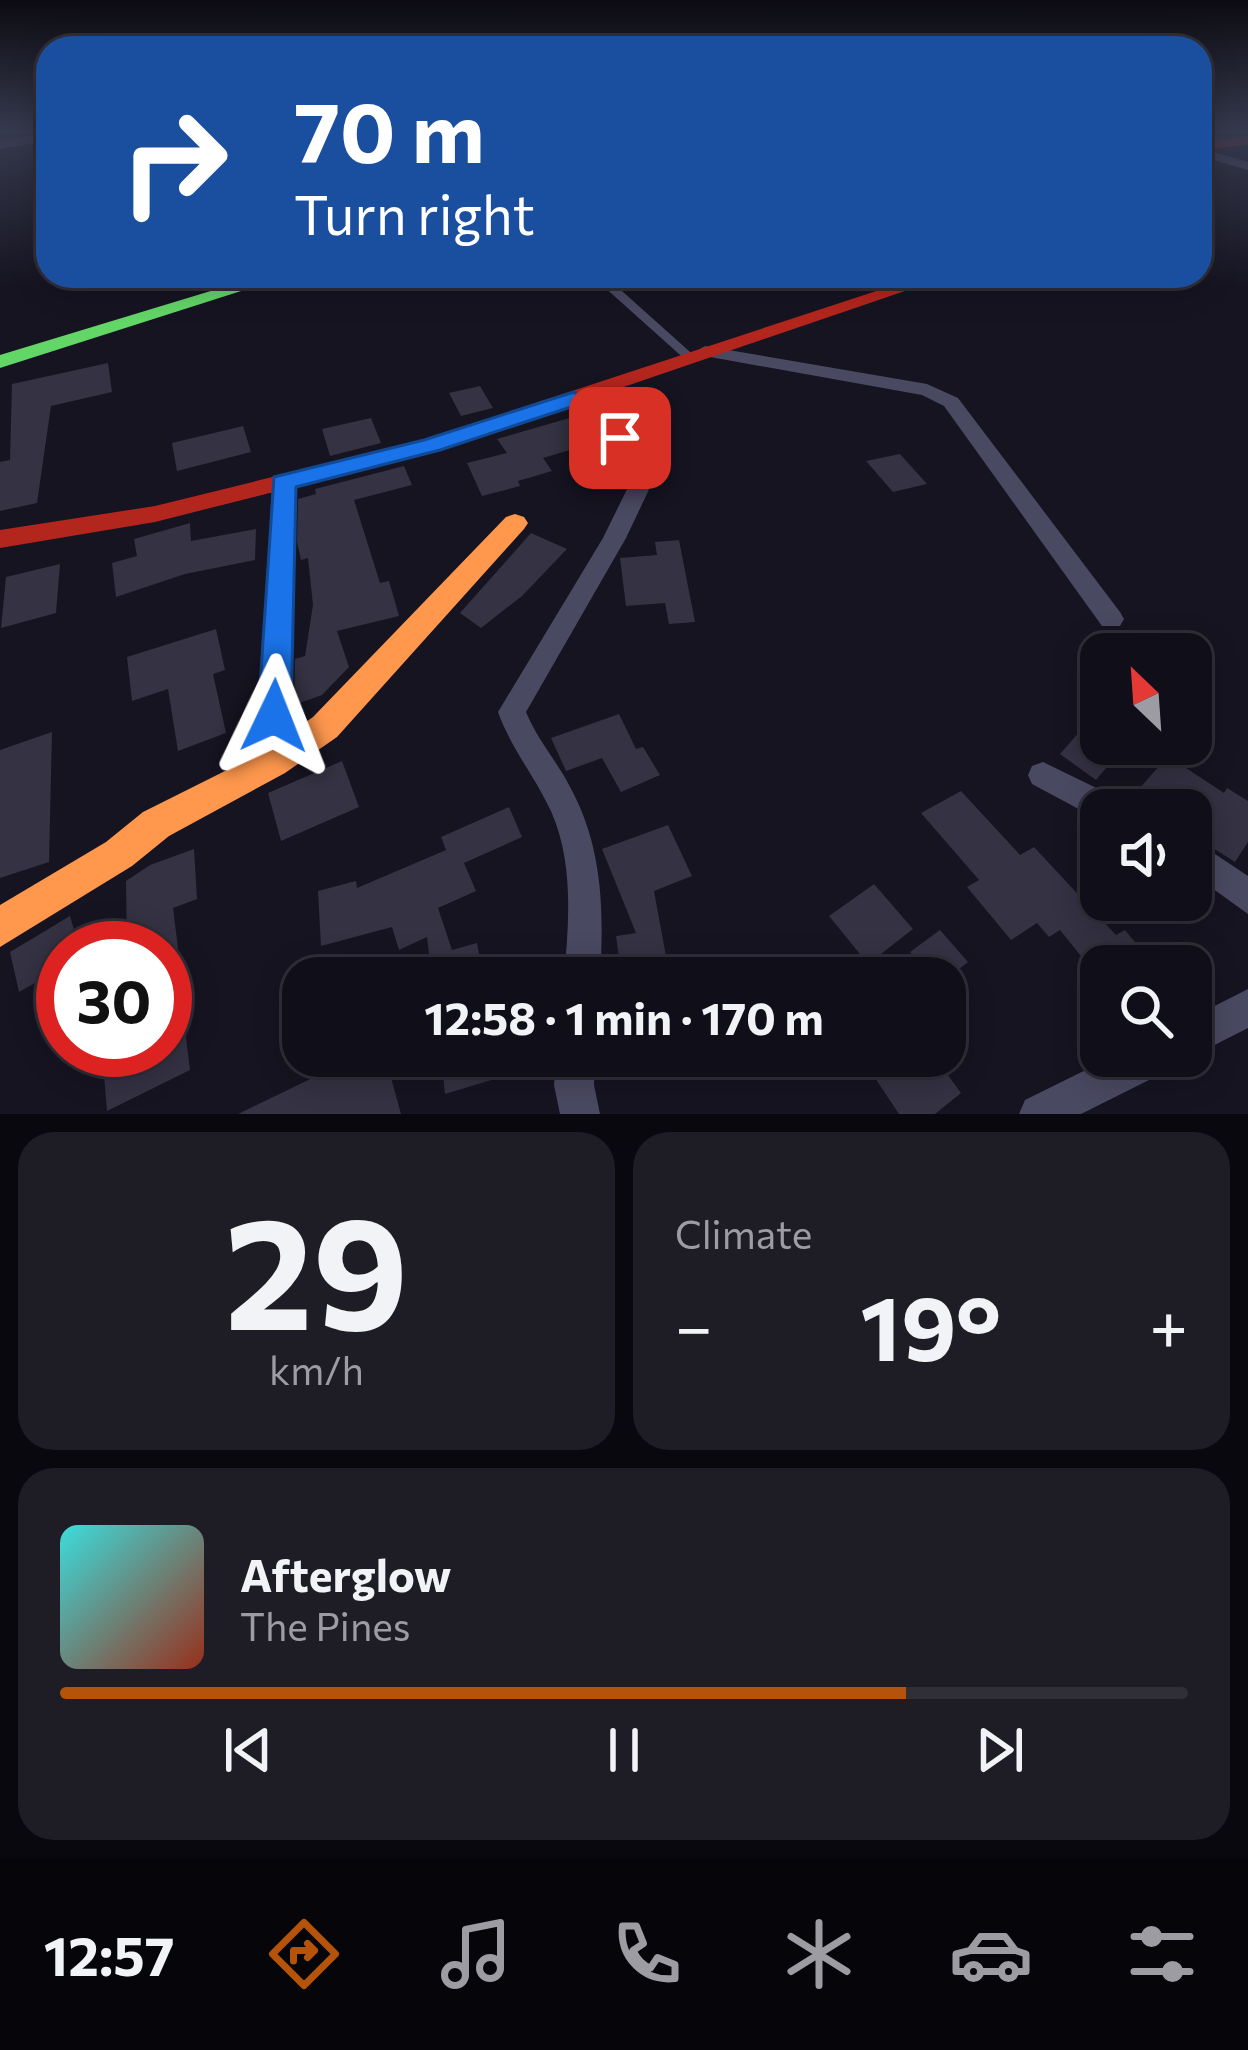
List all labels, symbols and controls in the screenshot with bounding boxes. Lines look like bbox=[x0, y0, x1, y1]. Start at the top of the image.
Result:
text: 70 m bbox=[294, 78, 485, 180]
icon: right bbox=[96, 84, 252, 240]
text: Turn right bbox=[294, 180, 535, 246]
pin bbox=[569, 387, 671, 489]
icon: arrive bbox=[587, 405, 653, 471]
north arrow bbox=[1080, 633, 1212, 765]
map controls bbox=[1080, 633, 1212, 1077]
position arrow bbox=[211, 653, 337, 779]
button: sound bbox=[1080, 789, 1212, 921]
speed limit sign: 30 bbox=[36, 921, 192, 1077]
button: search bbox=[1080, 945, 1212, 1077]
text: 12:58 · 1 min · 170 m bbox=[424, 989, 824, 1044]
text: 29 bbox=[224, 1171, 409, 1362]
text: Climate bbox=[675, 1209, 812, 1257]
text: 19° bbox=[860, 1269, 1001, 1380]
text: − bbox=[675, 1284, 713, 1365]
text: + bbox=[1149, 1284, 1188, 1365]
text: km/h bbox=[269, 1345, 364, 1393]
text: Afterglow bbox=[240, 1546, 451, 1601]
text: The Pines bbox=[240, 1601, 411, 1649]
icon: previous bbox=[215, 1717, 281, 1783]
icon: pause bbox=[591, 1717, 657, 1783]
icon: next bbox=[967, 1717, 1033, 1783]
icon: directions bbox=[262, 1912, 346, 1996]
icon: music bbox=[434, 1912, 518, 1996]
icon: phone bbox=[605, 1912, 689, 1996]
icon: climate bbox=[777, 1912, 861, 1996]
icon: car bbox=[949, 1912, 1033, 1996]
icon: filters bbox=[1120, 1912, 1204, 1996]
text: 12:57 bbox=[44, 1921, 174, 1987]

